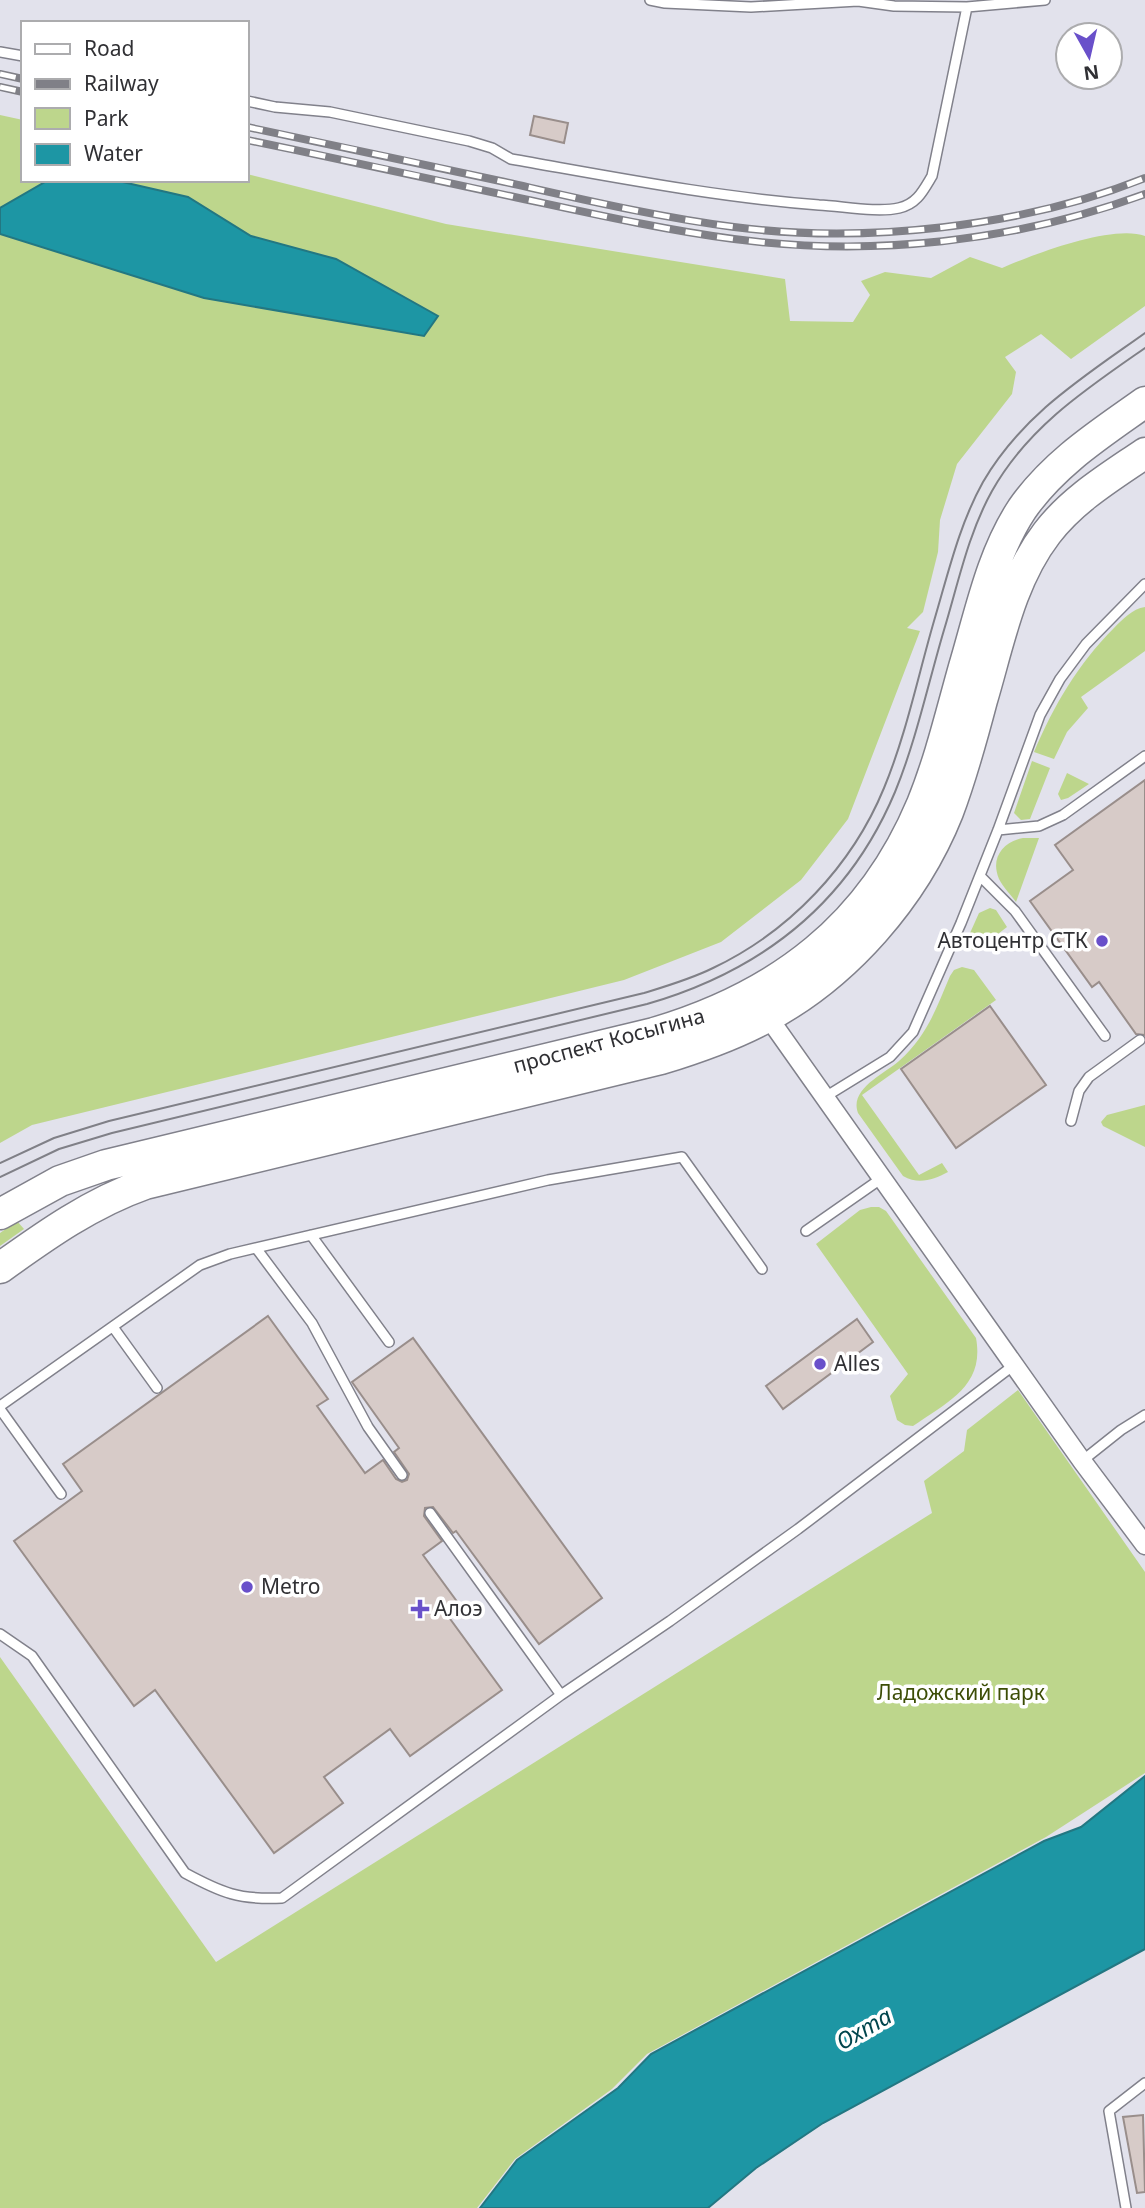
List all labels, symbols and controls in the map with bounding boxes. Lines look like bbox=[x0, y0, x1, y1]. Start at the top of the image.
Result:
legend bbox=[21, 21, 248, 182]
north arrow bbox=[1054, 21, 1124, 91]
text: Road bbox=[84, 34, 134, 62]
text: N bbox=[1082, 59, 1101, 87]
text: Railway bbox=[84, 69, 159, 97]
text: Park bbox=[84, 104, 129, 132]
text: Water bbox=[84, 139, 143, 167]
place label: Автоцентр СТК bbox=[937, 926, 1088, 954]
marker: Автоцентр СТК bbox=[1094, 933, 1110, 949]
street label: проспект Косыгина bbox=[510, 1001, 708, 1079]
place label: Alles bbox=[834, 1349, 880, 1377]
marker: Alles bbox=[812, 1356, 828, 1372]
place label: Metro bbox=[261, 1572, 320, 1600]
marker: Metro bbox=[239, 1579, 255, 1595]
place label: Алоэ bbox=[434, 1594, 483, 1622]
marker: Алоэ bbox=[412, 1601, 428, 1617]
park label: Ладожский парк bbox=[877, 1678, 1045, 1706]
water label: Охта bbox=[830, 1999, 897, 2057]

